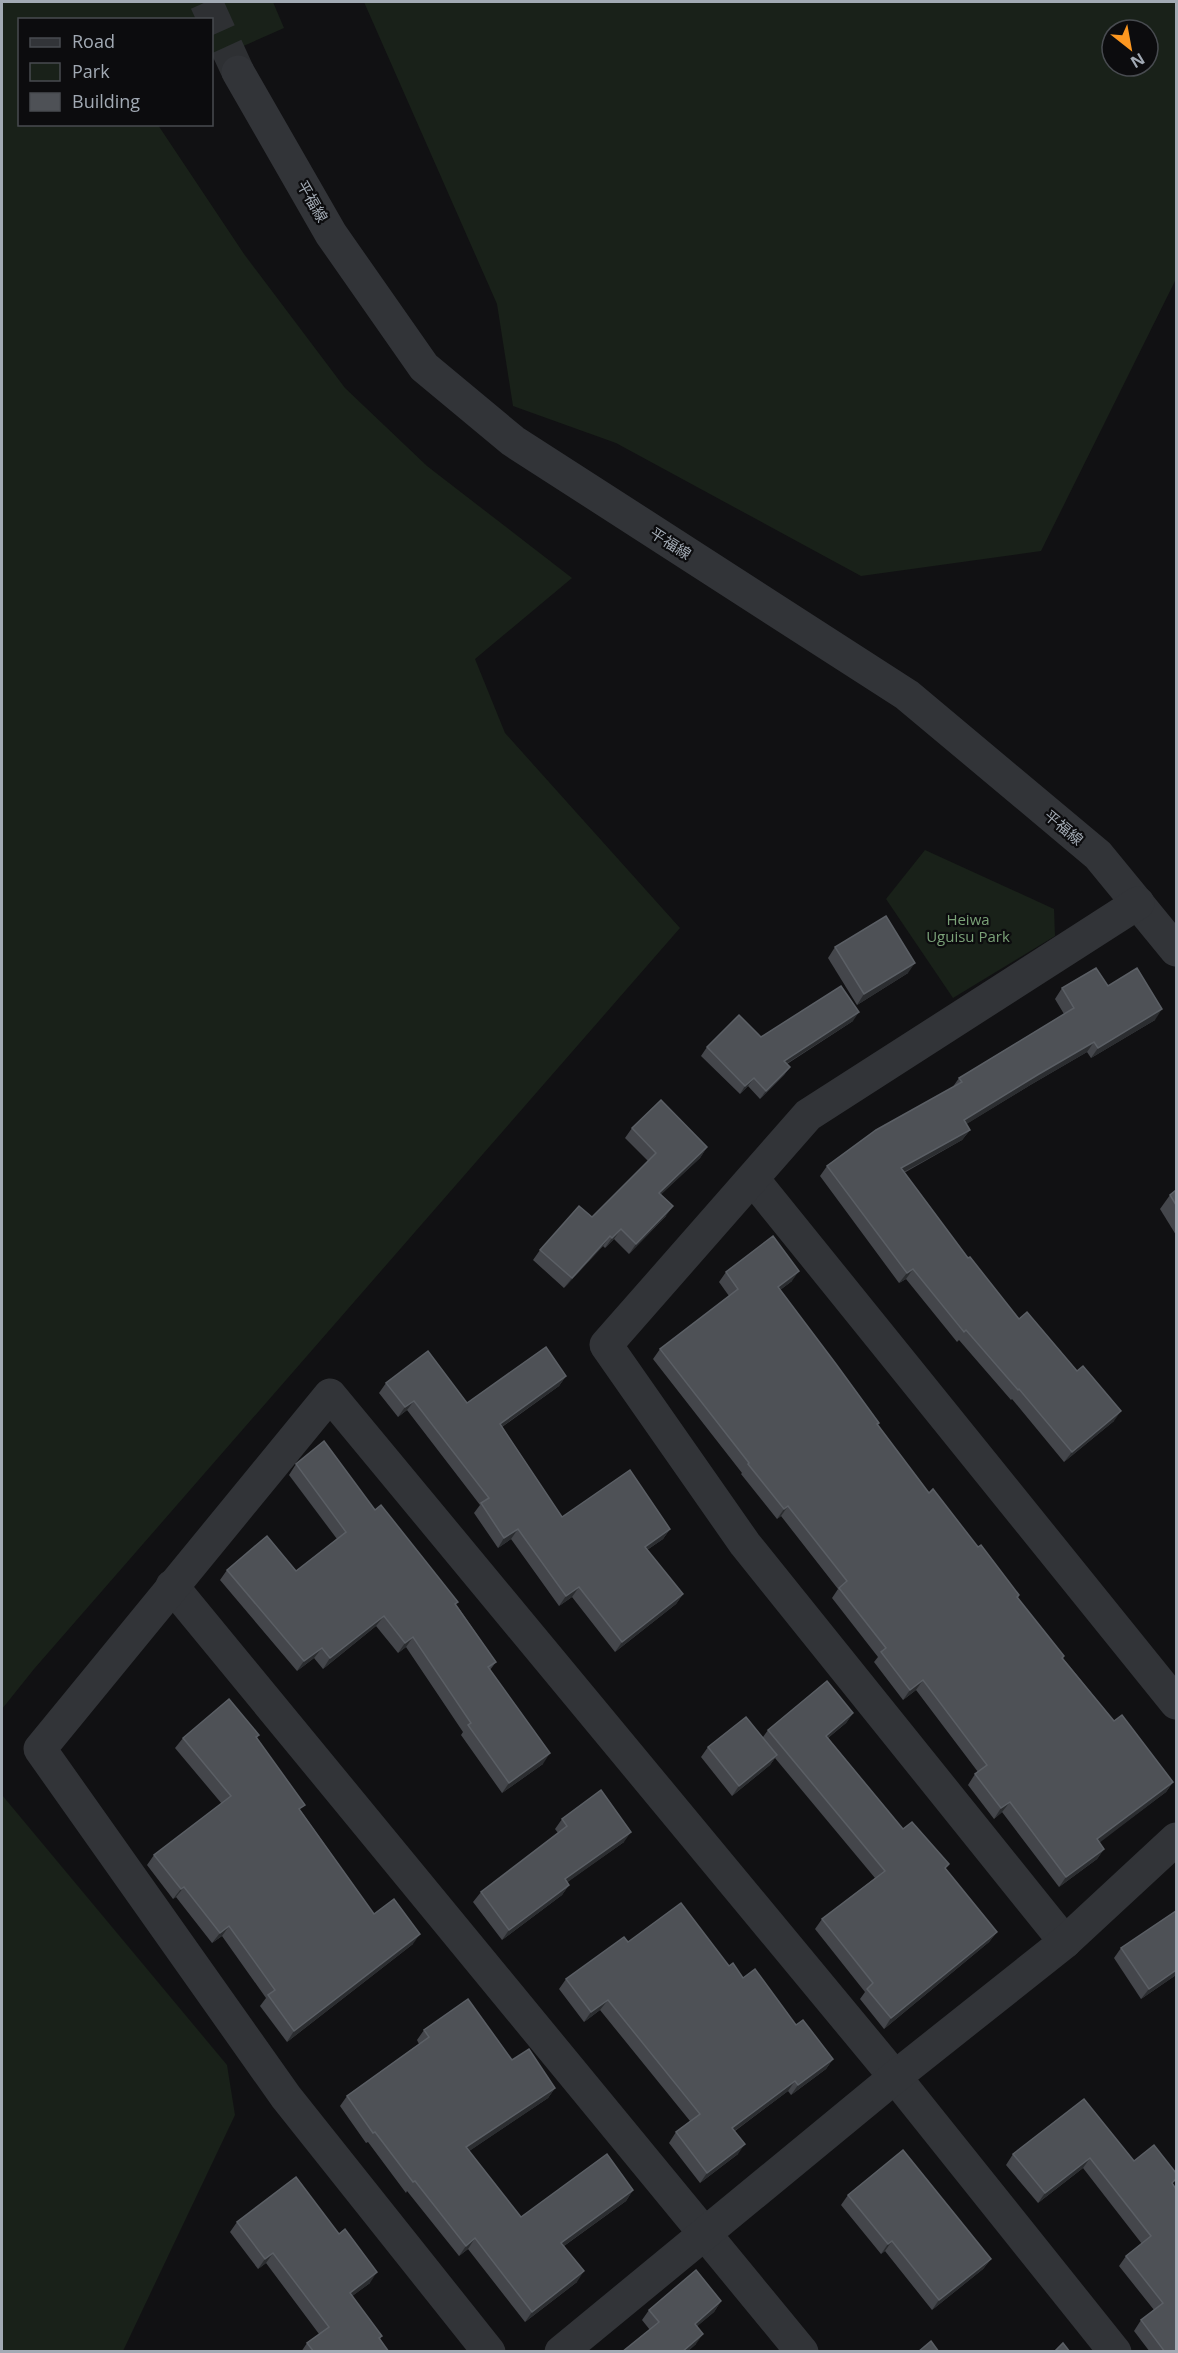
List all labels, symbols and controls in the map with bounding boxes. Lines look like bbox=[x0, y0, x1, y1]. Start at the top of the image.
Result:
legend bbox=[18, 18, 213, 126]
north arrow bbox=[1100, 18, 1160, 78]
text: Road bbox=[72, 29, 115, 53]
text: N bbox=[1126, 48, 1149, 74]
text: Park bbox=[72, 59, 110, 83]
text: Building bbox=[72, 89, 140, 113]
street label: 平福線 bbox=[293, 177, 333, 225]
street label: 平福線 bbox=[647, 522, 695, 564]
street label: 平福線 bbox=[1040, 805, 1088, 849]
park label: Heiwa Uguisu Park bbox=[926, 909, 1010, 946]

